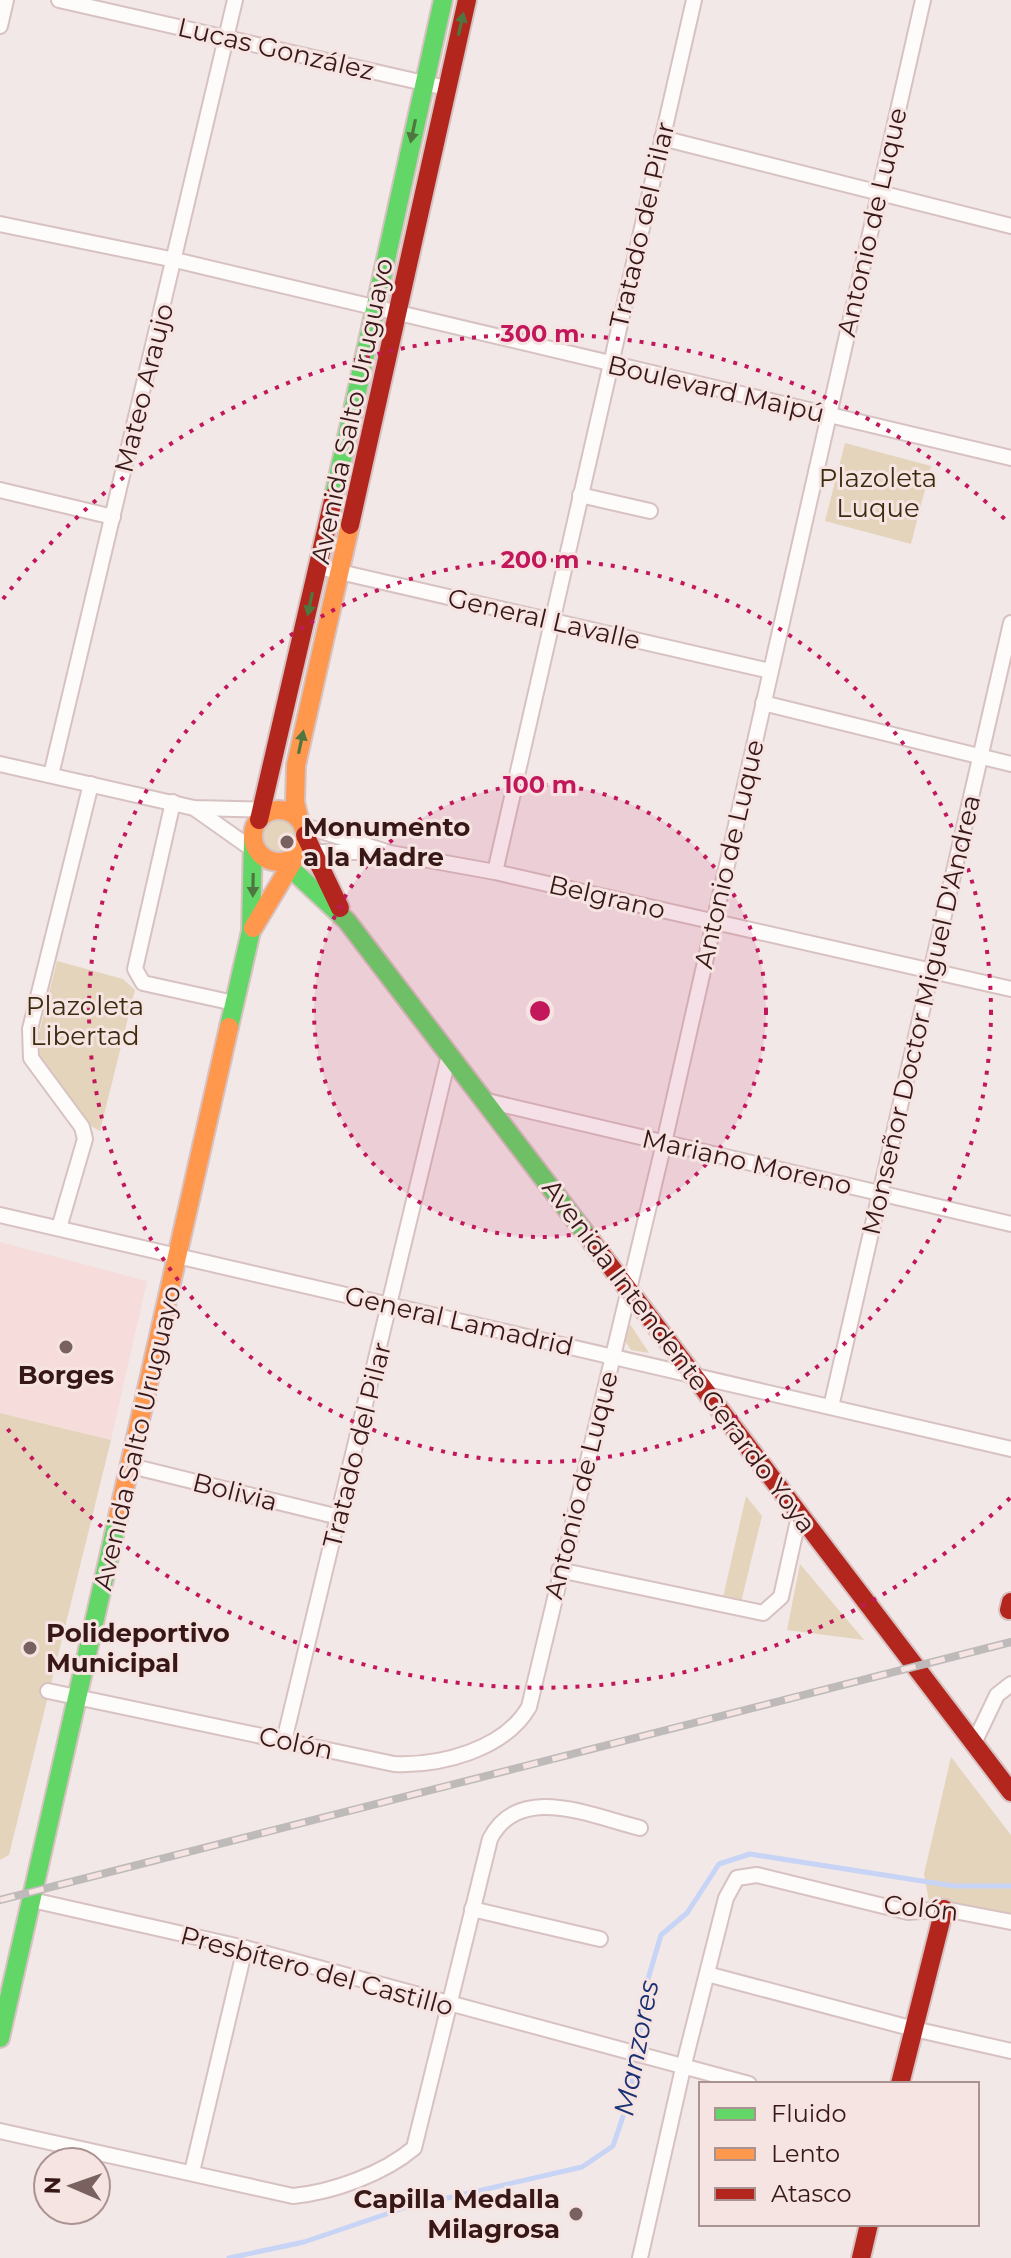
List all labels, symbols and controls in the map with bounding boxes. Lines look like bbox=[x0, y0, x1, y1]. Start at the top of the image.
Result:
street label: Lucas González bbox=[175, 11, 377, 87]
one-way arrow bbox=[455, 11, 468, 36]
street label: Antonio de Luque bbox=[830, 104, 914, 340]
one-way arrow bbox=[406, 118, 419, 143]
street label: Tratado del Pilar bbox=[603, 119, 681, 331]
street label: Avenida Salto Uruguayo bbox=[304, 255, 400, 567]
street label: Mateo Araujo bbox=[108, 300, 180, 476]
text: 300 m bbox=[500, 319, 579, 348]
street label: Boulevard Maipú bbox=[604, 348, 828, 430]
park label: Plazoleta Luque bbox=[819, 462, 937, 524]
text: 200 m bbox=[501, 545, 579, 574]
street label: General Lavalle bbox=[445, 581, 643, 657]
one-way arrow bbox=[303, 591, 316, 616]
one-way arrow bbox=[295, 730, 308, 755]
street label: Antonio de Luque bbox=[687, 736, 771, 972]
text: 100 m bbox=[503, 770, 577, 799]
street label: Monseñor Doctor Miguel D'Andrea bbox=[855, 792, 987, 1238]
place label: Monumento a la Madre bbox=[303, 811, 470, 873]
marker: Monumento a la Madre bbox=[278, 833, 296, 851]
street label: Belgrano bbox=[546, 868, 668, 926]
one-way arrow bbox=[247, 873, 259, 898]
park label: Plazoleta Libertad bbox=[26, 990, 144, 1052]
centre of rings bbox=[526, 997, 554, 1025]
street label: Mariano Moreno bbox=[639, 1122, 855, 1202]
street label: Avenida Intendente Gerardo Yoya bbox=[535, 1173, 823, 1539]
street label: General Lamadrid bbox=[342, 1279, 576, 1363]
street label: Avenida Salto Uruguayo bbox=[86, 1283, 188, 1593]
marker: Borges bbox=[57, 1338, 75, 1356]
street label: Tratado del Pilar bbox=[316, 1339, 398, 1551]
place label: Borges bbox=[18, 1359, 114, 1391]
street label: Antonio de Luque bbox=[537, 1368, 625, 1602]
street label: Bolivia bbox=[189, 1466, 281, 1518]
place label: Polideportivo Municipal bbox=[46, 1617, 230, 1679]
marker: Polideportivo Municipal bbox=[21, 1639, 39, 1657]
street label: Colón bbox=[256, 1720, 336, 1766]
street label: Colón bbox=[882, 1888, 960, 1928]
street label: Presbítero del Castillo bbox=[177, 1919, 457, 2023]
water label: Manzores bbox=[606, 1977, 666, 2119]
legend bbox=[699, 2082, 979, 2226]
text: Fluido bbox=[771, 2099, 847, 2128]
text: Lento bbox=[771, 2139, 840, 2168]
north arrow bbox=[32, 2146, 112, 2226]
text: N bbox=[39, 2176, 66, 2195]
text: Atasco bbox=[771, 2179, 852, 2208]
place label: Capilla Medalla Milagrosa bbox=[353, 2183, 560, 2245]
marker: Capilla Medalla Milagrosa bbox=[567, 2205, 585, 2223]

